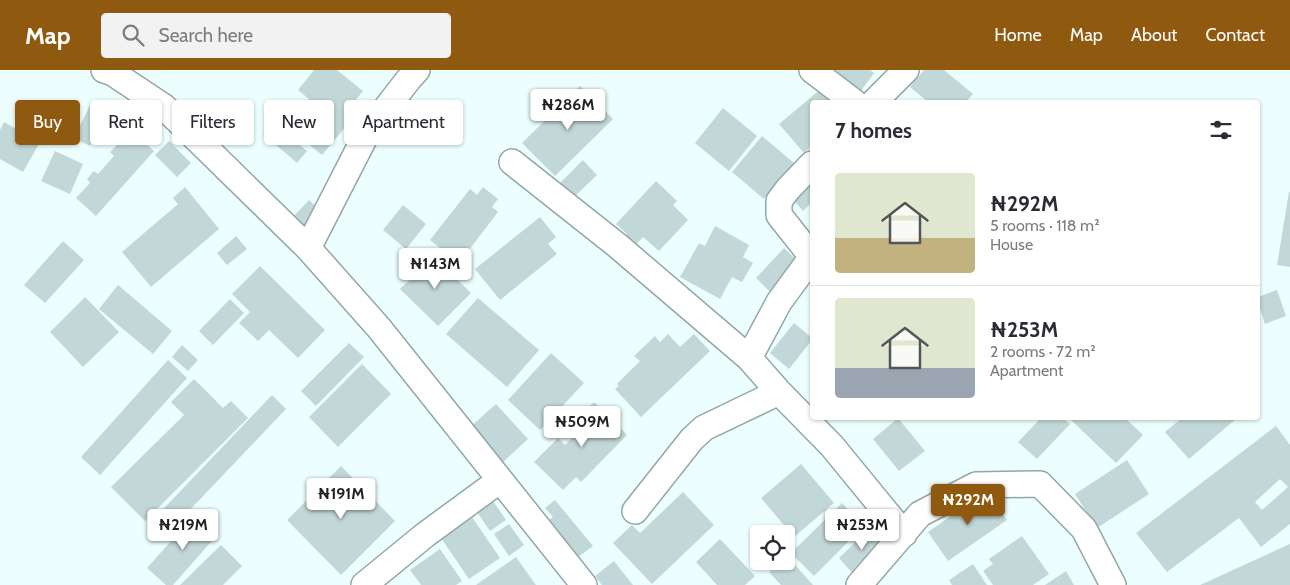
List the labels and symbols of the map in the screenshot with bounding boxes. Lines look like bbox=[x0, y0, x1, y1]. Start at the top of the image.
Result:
pin: ₦286M bbox=[533, 88, 603, 131]
pin: ₦143M bbox=[400, 248, 470, 290]
pin: ₦509M bbox=[547, 406, 617, 448]
pin: ₦191M bbox=[306, 478, 376, 520]
pin: ₦292M bbox=[933, 484, 1003, 526]
pin: ₦219M bbox=[148, 508, 218, 551]
pin: ₦253M bbox=[827, 508, 897, 551]

